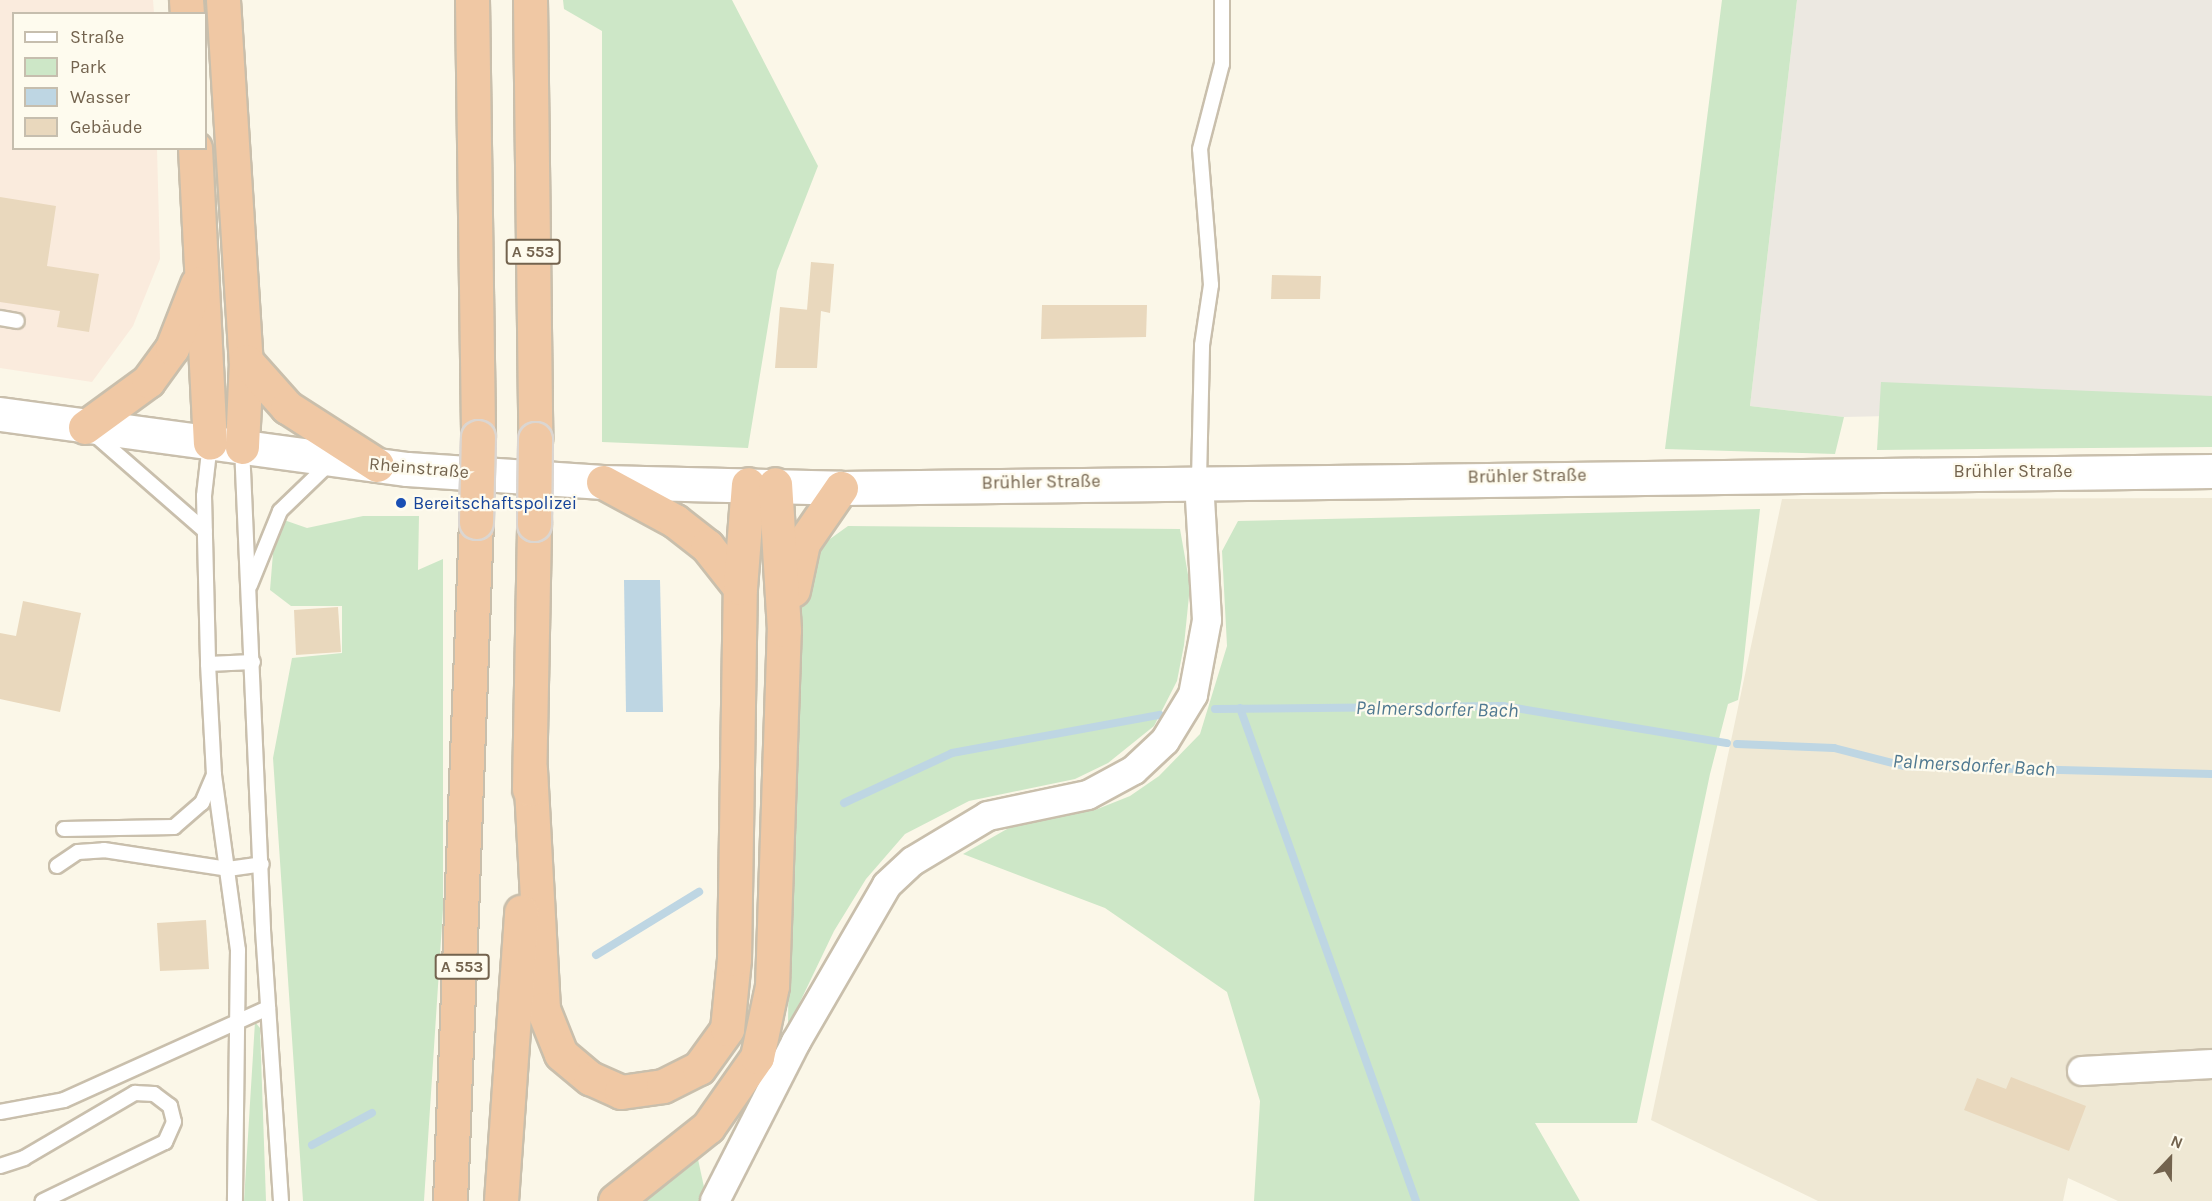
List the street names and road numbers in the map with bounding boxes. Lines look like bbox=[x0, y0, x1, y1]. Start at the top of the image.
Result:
road number: A 553 bbox=[504, 239, 562, 265]
street label: Rheinstraße bbox=[368, 453, 470, 483]
street label: Brühler Straße bbox=[1954, 460, 2072, 482]
street label: Brühler Straße bbox=[1467, 464, 1587, 488]
street label: Brühler Straße bbox=[981, 470, 1101, 494]
road number: A 553 bbox=[434, 954, 490, 980]

